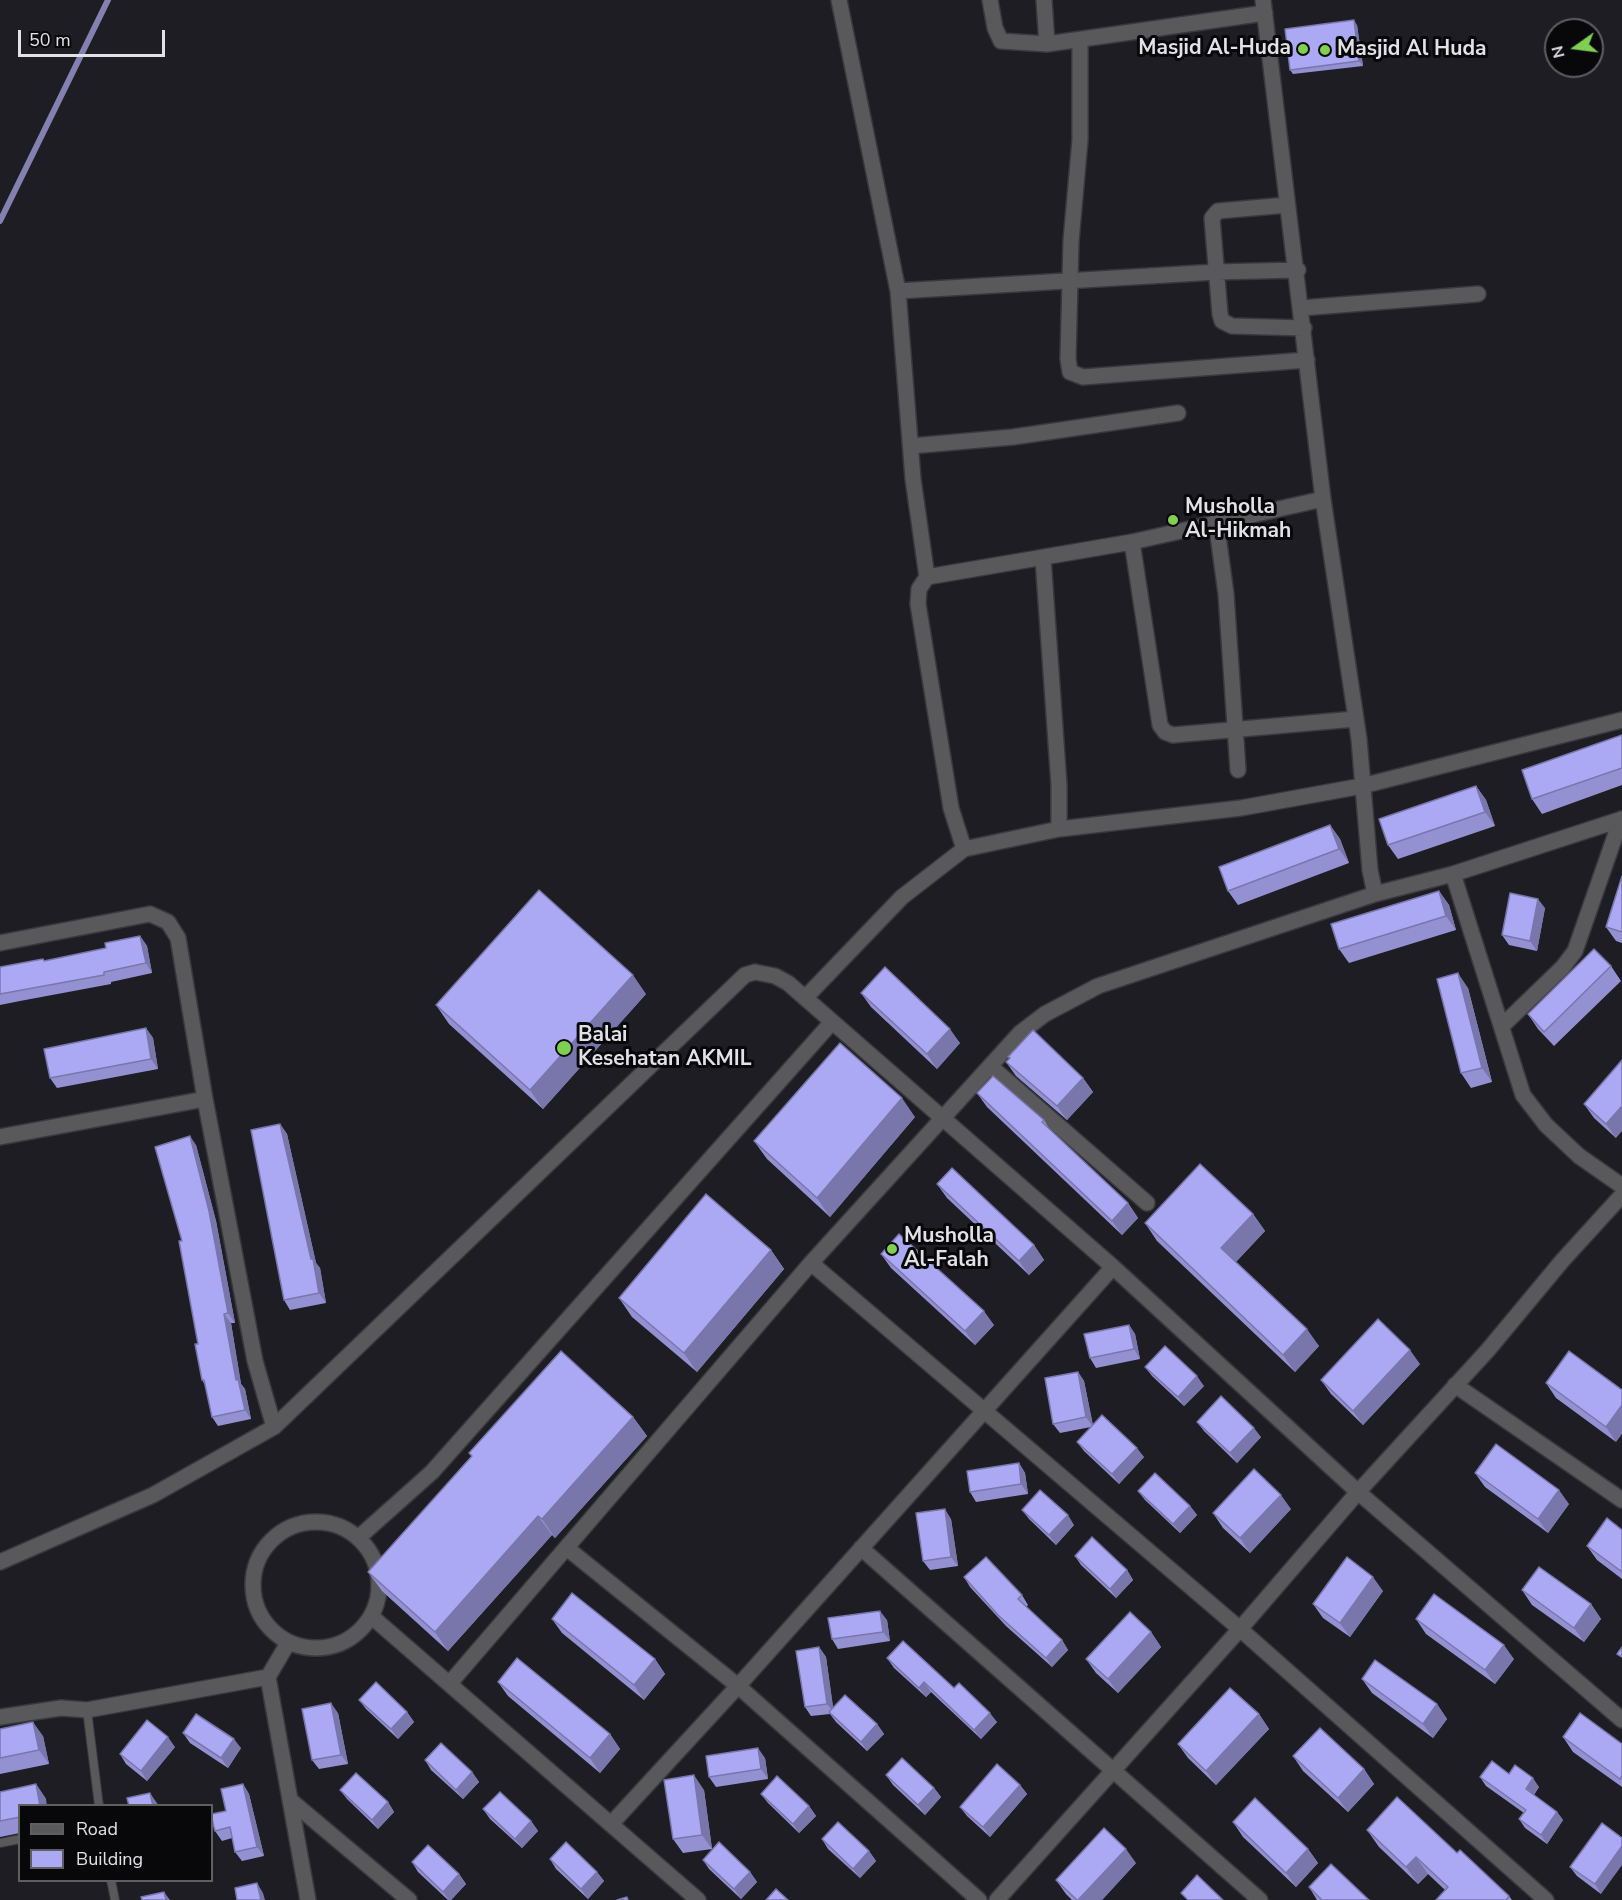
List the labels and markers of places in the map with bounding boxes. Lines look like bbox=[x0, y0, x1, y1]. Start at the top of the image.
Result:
place label: Masjid Al-Huda bbox=[1138, 36, 1291, 62]
place label: Masjid Al Huda bbox=[1337, 37, 1486, 63]
marker: Masjid Al-Huda bbox=[1296, 42, 1310, 56]
marker: Masjid Al Huda bbox=[1318, 43, 1332, 57]
place label: Musholla Al-Hikmah bbox=[1185, 495, 1291, 545]
marker: Musholla Al-Hikmah bbox=[1166, 513, 1180, 527]
place label: Balai Kesehatan AKMIL bbox=[578, 1023, 751, 1073]
marker: Balai Kesehatan AKMIL bbox=[555, 1039, 573, 1057]
place label: Musholla Al-Falah bbox=[904, 1224, 994, 1274]
marker: Musholla Al-Falah bbox=[885, 1242, 899, 1256]

